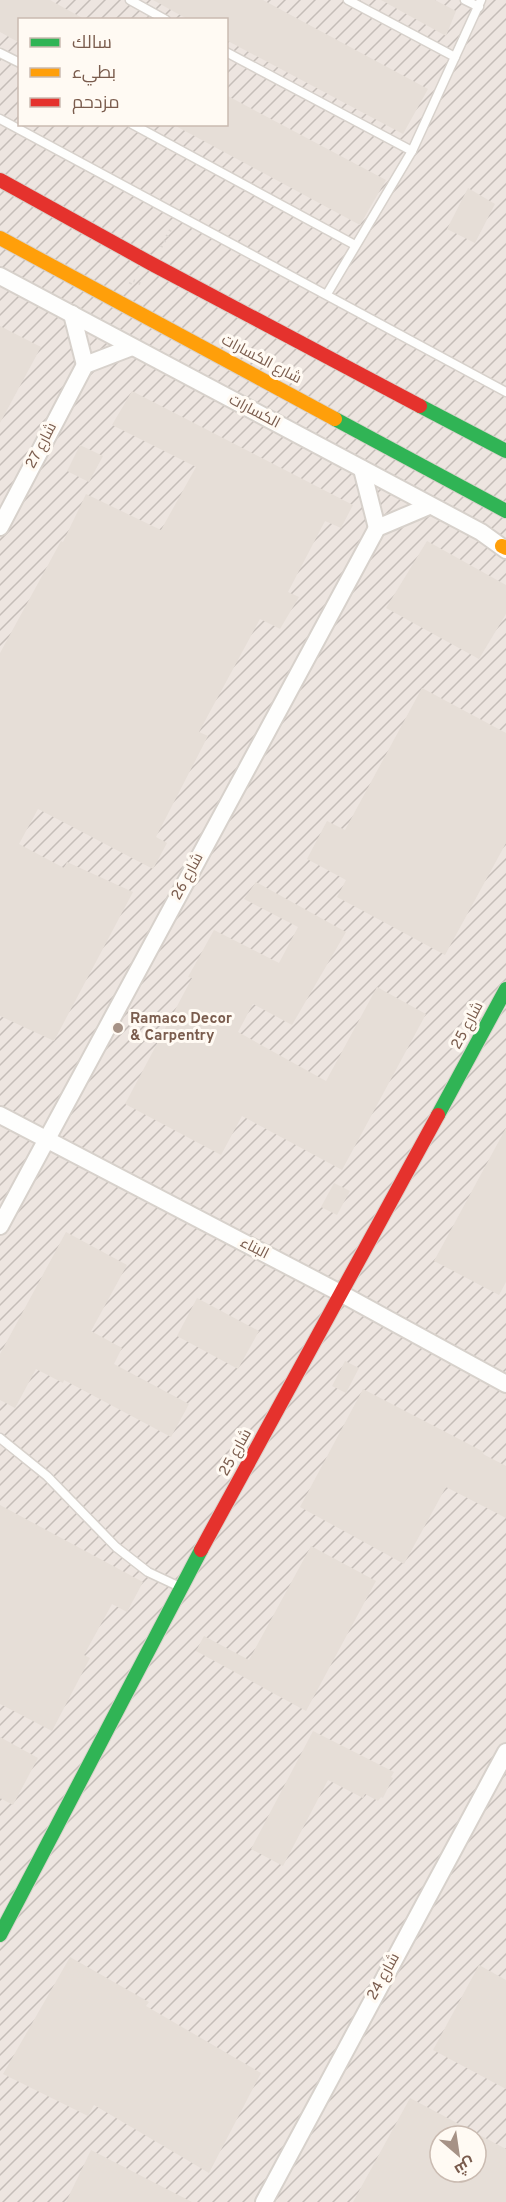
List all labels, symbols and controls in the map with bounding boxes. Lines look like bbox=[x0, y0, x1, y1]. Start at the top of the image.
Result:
legend bbox=[18, 18, 228, 126]
text: سالك bbox=[72, 32, 112, 55]
text: بطيء bbox=[72, 62, 116, 86]
text: مزدحم bbox=[72, 92, 120, 115]
street label: شارع الكسارات bbox=[218, 331, 304, 389]
street label: الكسارات bbox=[225, 391, 283, 433]
street label: شارع 27 bbox=[22, 420, 62, 472]
street label: شارع 26 bbox=[168, 850, 208, 904]
street label: شارع 25 bbox=[448, 999, 488, 1053]
place label: Ramaco Decor & Carpentry bbox=[130, 1010, 233, 1046]
marker: Ramaco Decor & Carpentry bbox=[111, 1021, 125, 1035]
street label: البناء bbox=[237, 1234, 271, 1264]
street label: شارع 25 bbox=[215, 1426, 257, 1480]
street label: شارع 24 bbox=[363, 1950, 405, 2004]
north arrow bbox=[428, 2124, 488, 2184]
text: ش bbox=[450, 2152, 478, 2179]

